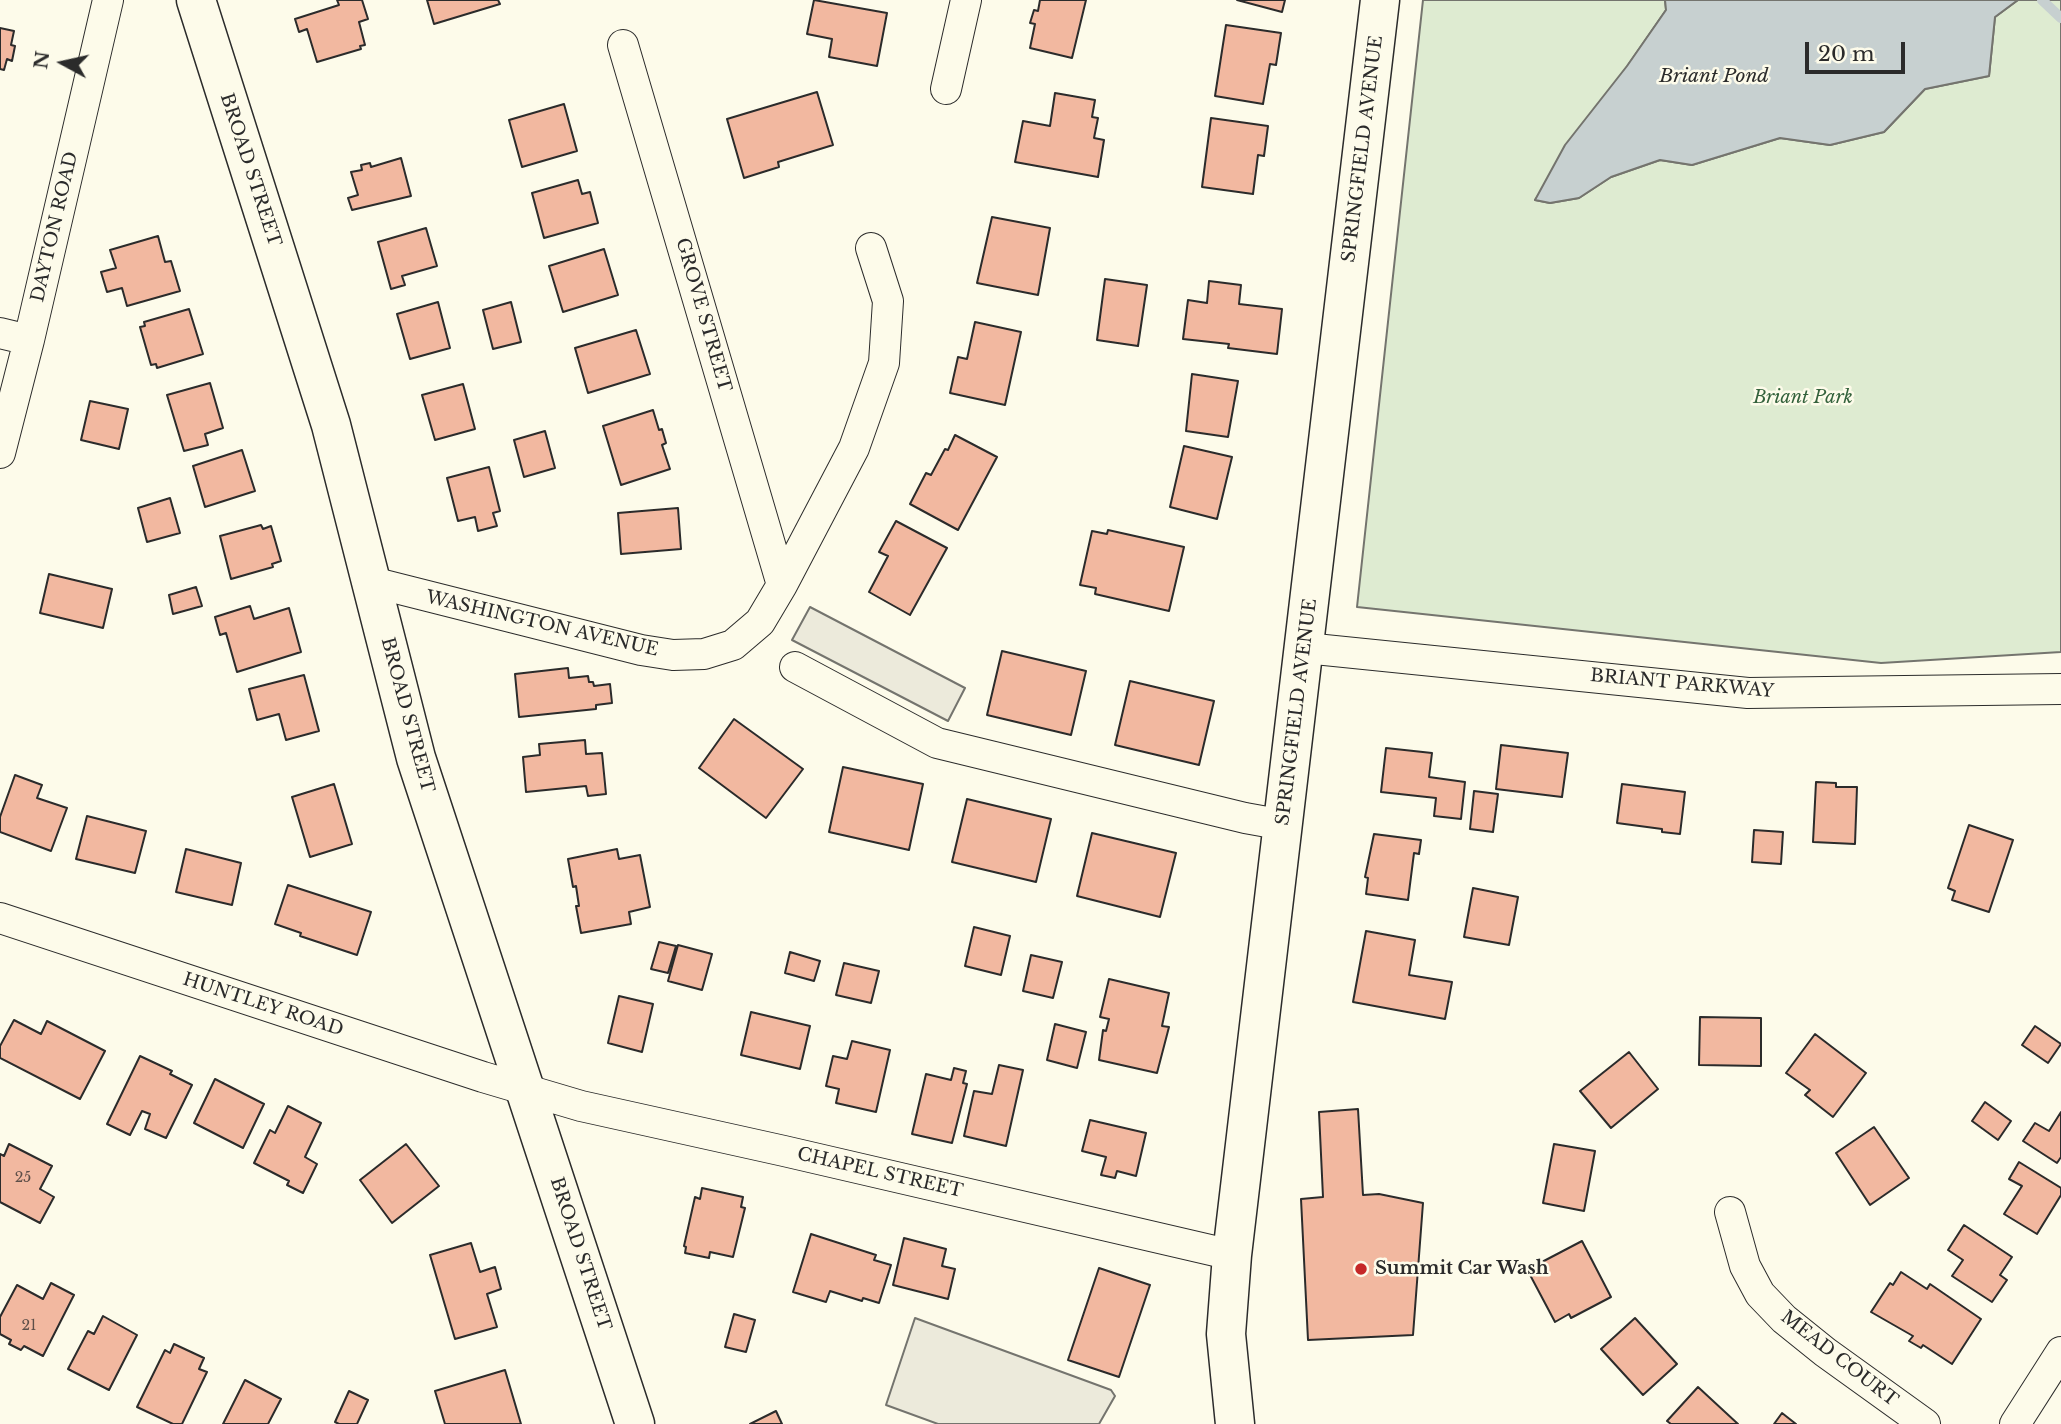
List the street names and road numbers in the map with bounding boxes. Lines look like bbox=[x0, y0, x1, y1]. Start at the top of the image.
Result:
street label: SPRINGFIELD AVENUE bbox=[1338, 34, 1388, 264]
street label: BROAD STREET bbox=[215, 91, 285, 249]
street label: DAYTON ROAD bbox=[27, 150, 83, 304]
street label: GROVE STREET bbox=[671, 236, 735, 394]
street label: WASHINGTON AVENUE bbox=[424, 587, 660, 661]
street label: SPRINGFIELD AVENUE bbox=[1272, 597, 1322, 827]
street label: BROAD STREET bbox=[376, 635, 438, 795]
street label: BRIANT PARKWAY bbox=[1589, 665, 1775, 703]
street label: HUNTLEY ROAD bbox=[180, 969, 346, 1041]
street label: CHAPEL STREET bbox=[795, 1143, 965, 1203]
street label: BROAD STREET bbox=[545, 1175, 615, 1333]
street label: MEAD COURT bbox=[1776, 1307, 1902, 1411]

